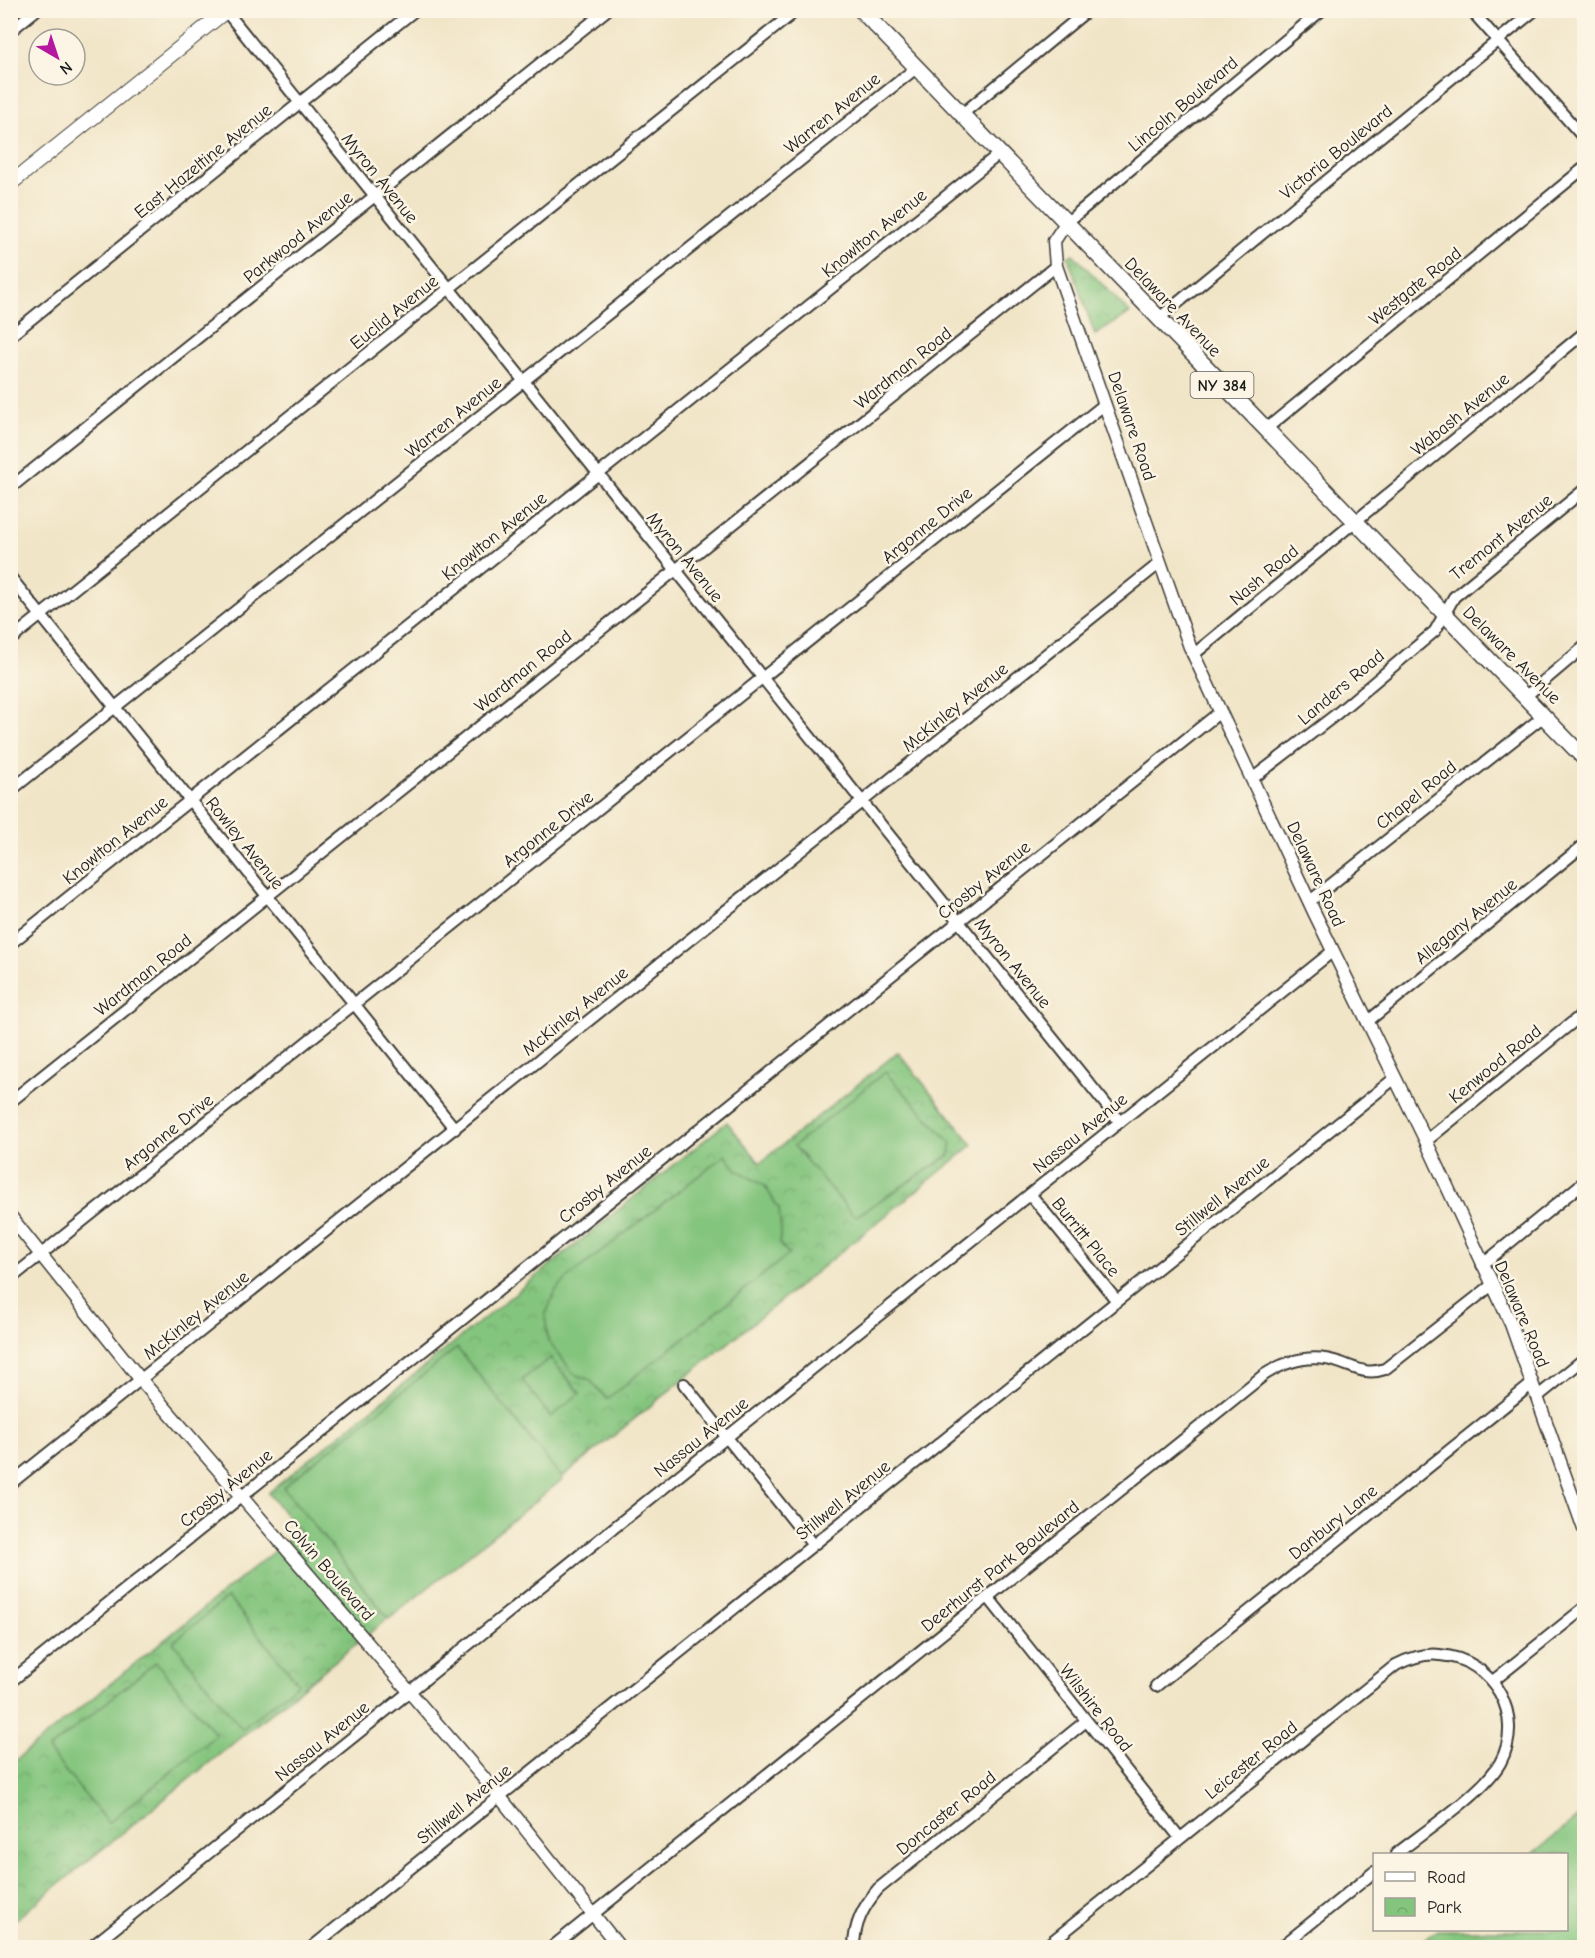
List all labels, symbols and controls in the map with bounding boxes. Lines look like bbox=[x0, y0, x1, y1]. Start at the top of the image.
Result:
north arrow bbox=[27, 27, 87, 87]
street label: Lincoln Boulevard bbox=[1124, 52, 1242, 156]
text: N bbox=[56, 58, 76, 78]
street label: Warren Avenue bbox=[780, 68, 885, 158]
street label: East Hazeltine Avenue bbox=[130, 100, 276, 223]
street label: Victoria Boulevard bbox=[1276, 101, 1397, 204]
street label: Myron Avenue bbox=[337, 129, 422, 228]
street label: Knowlton Avenue bbox=[818, 185, 931, 282]
street label: Parkwood Avenue bbox=[240, 187, 357, 288]
street label: Westgate Road bbox=[1365, 243, 1466, 330]
street label: Delaware Avenue bbox=[1120, 253, 1225, 361]
street label: Euclid Avenue bbox=[346, 271, 443, 354]
street label: Wardman Road bbox=[851, 323, 956, 414]
street label: Wabash Avenue bbox=[1407, 368, 1514, 460]
street label: Delaware Road bbox=[1103, 369, 1160, 483]
street label: Warren Avenue bbox=[401, 372, 506, 462]
road number: NY 384 bbox=[1190, 372, 1254, 398]
street label: Argonne Drive bbox=[878, 483, 977, 568]
street label: Knowlton Avenue bbox=[438, 488, 551, 585]
street label: Tremont Avenue bbox=[1446, 490, 1557, 585]
street label: Myron Avenue bbox=[642, 508, 727, 607]
street label: Nash Road bbox=[1226, 541, 1303, 610]
street label: Delaware Avenue bbox=[1458, 602, 1565, 709]
street label: Wardman Road bbox=[471, 626, 576, 717]
street label: Landers Road bbox=[1294, 645, 1389, 729]
street label: McKinley Avenue bbox=[898, 658, 1012, 756]
street label: Chapel Road bbox=[1372, 757, 1461, 834]
street label: Argonne Drive bbox=[499, 787, 598, 872]
street label: Knowlton Avenue bbox=[59, 792, 172, 889]
street label: Rowley Avenue bbox=[201, 793, 288, 894]
street label: Delaware Road bbox=[1282, 818, 1349, 930]
street label: Crosby Avenue bbox=[934, 837, 1035, 924]
street label: Allegany Avenue bbox=[1411, 874, 1522, 969]
street label: Myron Avenue bbox=[970, 914, 1055, 1013]
street label: Wardman Road bbox=[91, 930, 196, 1021]
street label: McKinley Avenue bbox=[518, 962, 632, 1060]
street label: Kenwood Road bbox=[1445, 1021, 1546, 1108]
street label: Nassau Avenue bbox=[1029, 1089, 1132, 1178]
street label: Argonne Drive bbox=[119, 1090, 218, 1175]
street label: Crosby Avenue bbox=[555, 1141, 656, 1228]
street label: Stillwell Avenue bbox=[1171, 1152, 1274, 1241]
street label: Burritt Place bbox=[1047, 1193, 1124, 1281]
street label: Delaware Road bbox=[1490, 1258, 1553, 1371]
street label: McKinley Avenue bbox=[139, 1266, 253, 1364]
street label: Nassau Avenue bbox=[650, 1393, 753, 1482]
street label: Crosby Avenue bbox=[176, 1445, 277, 1532]
street label: Stillwell Avenue bbox=[792, 1456, 895, 1545]
street label: Danbury Lane bbox=[1285, 1480, 1382, 1564]
street label: Deerhurst Park Boulevard bbox=[917, 1496, 1084, 1637]
street label: Colvin Boulevard bbox=[279, 1515, 378, 1625]
street label: Wilshire Road bbox=[1055, 1660, 1136, 1756]
street label: Nassau Avenue bbox=[271, 1697, 374, 1786]
street label: Leicester Road bbox=[1201, 1717, 1302, 1804]
street label: Stillwell Avenue bbox=[413, 1760, 516, 1849]
street label: Doncaster Road bbox=[892, 1767, 1000, 1860]
legend bbox=[1373, 1853, 1568, 1931]
text: Road bbox=[1427, 1867, 1466, 1888]
text: Park bbox=[1427, 1897, 1462, 1918]

